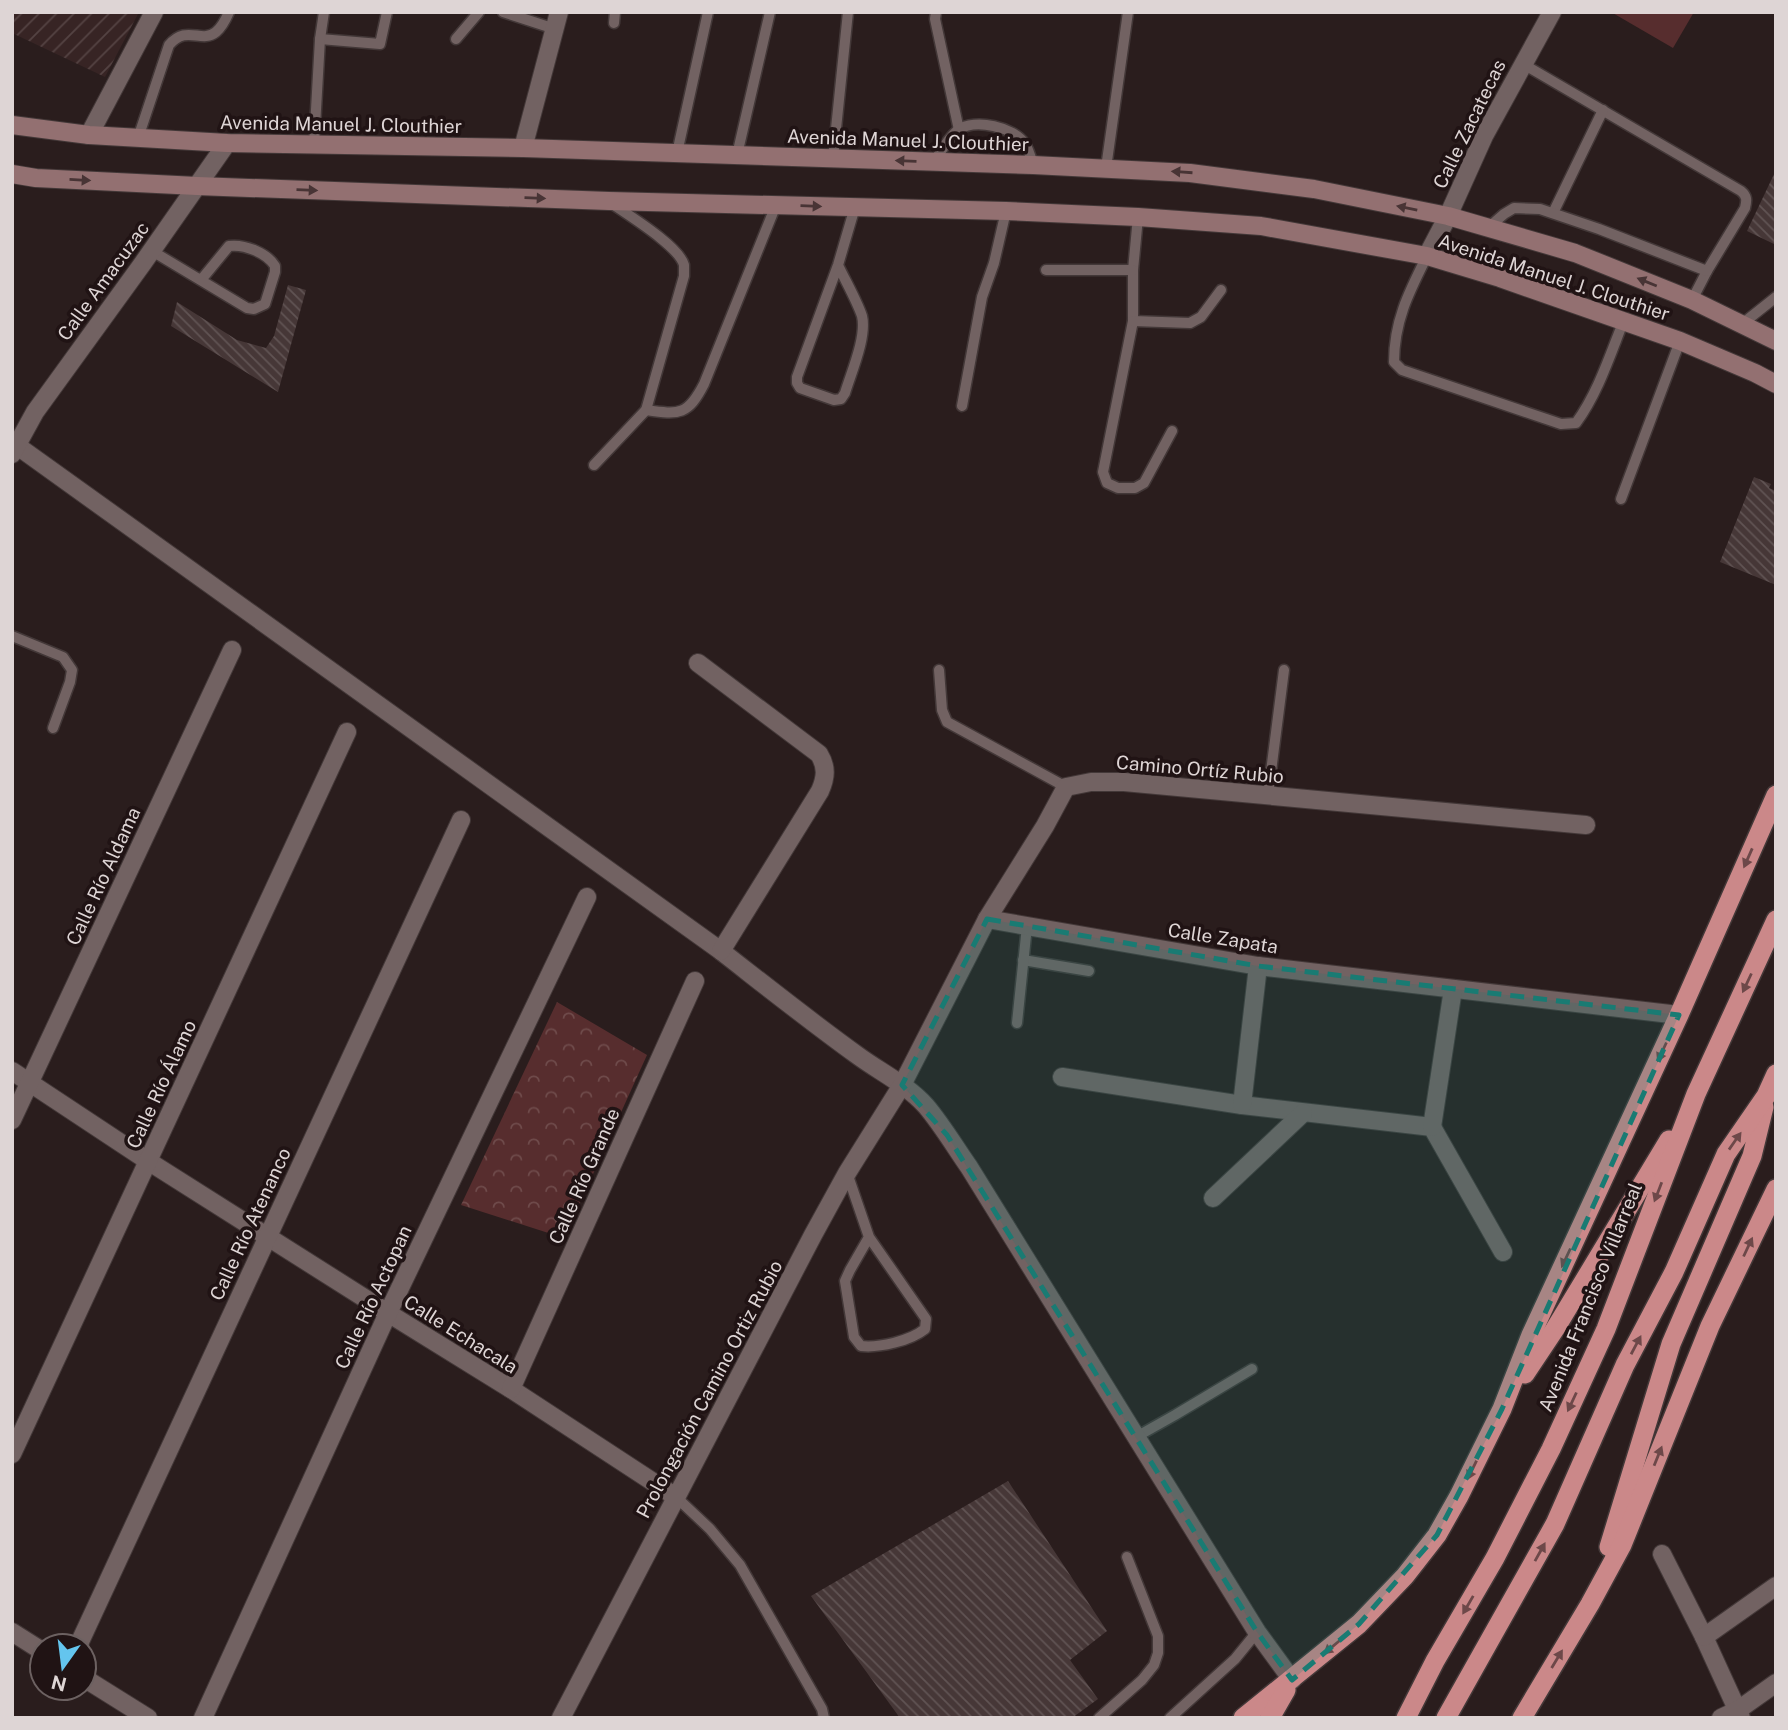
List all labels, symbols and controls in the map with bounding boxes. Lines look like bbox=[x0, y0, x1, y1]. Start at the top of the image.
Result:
street label: Calle Zacatecas bbox=[1428, 56, 1510, 192]
street label: Avenida Manuel J. Clouthier bbox=[220, 111, 462, 137]
street label: Avenida Manuel J. Clouthier bbox=[787, 125, 1029, 155]
one-way arrow bbox=[895, 155, 917, 166]
one-way arrow bbox=[1171, 167, 1193, 178]
one-way arrow bbox=[69, 175, 91, 186]
one-way arrow bbox=[297, 185, 319, 196]
one-way arrow bbox=[524, 193, 546, 204]
one-way arrow bbox=[800, 200, 822, 211]
one-way arrow bbox=[1396, 202, 1418, 213]
street label: Calle Amacuzac bbox=[53, 217, 153, 345]
street label: Avenida Manuel J. Clouthier bbox=[1435, 229, 1673, 325]
one-way arrow bbox=[1636, 276, 1657, 287]
street label: Camino Ortíz Rubio bbox=[1115, 751, 1285, 787]
street label: Calle Río Aldama bbox=[61, 804, 145, 948]
one-way arrow bbox=[1742, 848, 1754, 868]
street label: Calle Zapata bbox=[1166, 918, 1280, 958]
one-way arrow bbox=[1742, 972, 1753, 993]
street label: Calle Río Álamo bbox=[122, 1016, 200, 1152]
one-way arrow bbox=[1656, 1041, 1667, 1062]
street label: Calle Río Grande bbox=[544, 1105, 624, 1247]
one-way arrow bbox=[1728, 1132, 1742, 1150]
street label: Calle Río Atenanco bbox=[205, 1144, 295, 1304]
street label: Avenida Francisco Villarreal bbox=[1534, 1179, 1646, 1415]
one-way arrow bbox=[1653, 1181, 1664, 1202]
street label: Calle Río Actopan bbox=[330, 1222, 416, 1372]
one-way arrow bbox=[1742, 1237, 1754, 1257]
one-way arrow bbox=[1560, 1248, 1572, 1268]
street label: Prolongación Camino Ortiz Rubio bbox=[632, 1256, 786, 1522]
street label: Calle Echacala bbox=[400, 1290, 522, 1378]
one-way arrow bbox=[1629, 1335, 1641, 1355]
one-way arrow bbox=[1566, 1392, 1578, 1412]
one-way arrow bbox=[1652, 1445, 1663, 1466]
one-way arrow bbox=[1466, 1460, 1478, 1480]
one-way arrow bbox=[1534, 1542, 1546, 1561]
one-way arrow bbox=[1462, 1595, 1475, 1614]
north arrow bbox=[28, 1632, 98, 1702]
one-way arrow bbox=[1323, 1639, 1340, 1654]
one-way arrow bbox=[1551, 1650, 1563, 1669]
text: N bbox=[49, 1671, 69, 1696]

